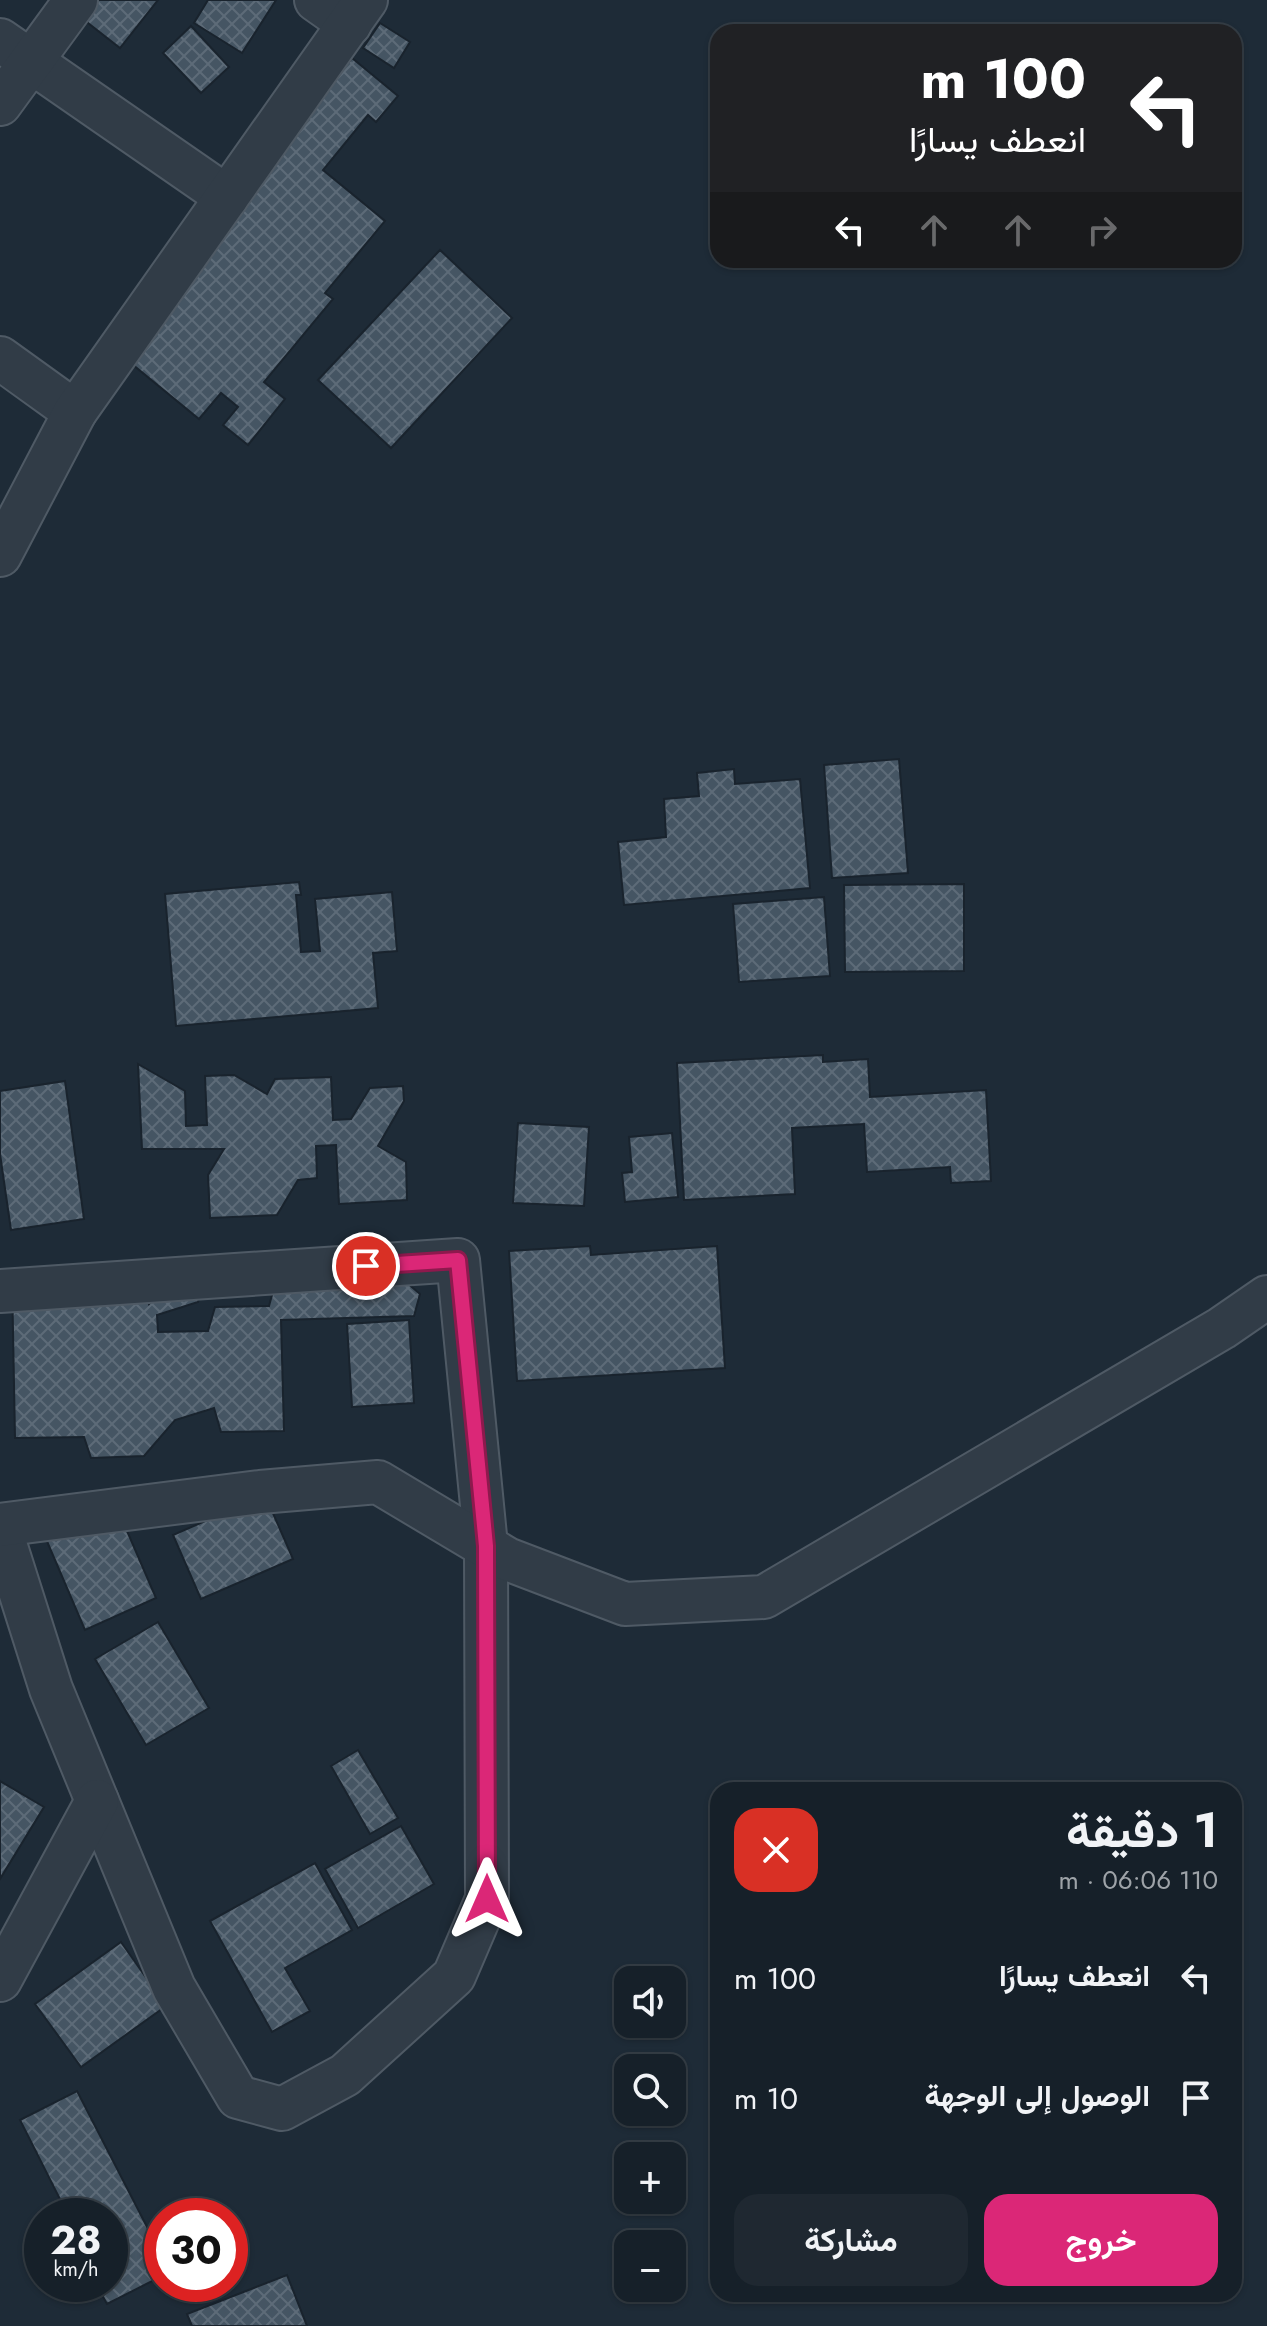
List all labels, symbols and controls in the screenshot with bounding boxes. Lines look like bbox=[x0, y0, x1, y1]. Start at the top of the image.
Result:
text: 100 m bbox=[921, 38, 1086, 119]
icon: left bbox=[1114, 56, 1218, 160]
text: انعطف يسارًا bbox=[909, 113, 1086, 165]
icon: left bbox=[828, 208, 872, 252]
icon: ahead bbox=[912, 208, 956, 252]
icon: ahead bbox=[996, 208, 1040, 252]
icon: right bbox=[1080, 208, 1124, 252]
pin bbox=[332, 1232, 400, 1300]
icon: arrive bbox=[344, 1244, 388, 1288]
text: 1 دقيقة bbox=[1066, 1796, 1218, 1865]
button: close bbox=[734, 1808, 818, 1892]
position arrow bbox=[445, 1857, 529, 1941]
text: 110 m · 06:06 bbox=[1059, 1861, 1218, 1899]
text: انعطف يسارًا bbox=[999, 1954, 1150, 1997]
icon: left bbox=[1174, 1956, 1218, 2000]
text: 100 m bbox=[734, 1957, 816, 2000]
map controls bbox=[614, 1966, 686, 2302]
button: sound bbox=[614, 1966, 686, 2038]
button: search bbox=[614, 2054, 686, 2126]
text: الوصول إلى الوجهة bbox=[925, 2074, 1150, 2117]
icon: arrive bbox=[1174, 2076, 1218, 2120]
text: 10 m bbox=[734, 2077, 798, 2120]
button: + bbox=[614, 2142, 686, 2214]
button: مشاركة bbox=[734, 2194, 968, 2286]
button: خروج bbox=[984, 2194, 1218, 2286]
speed limit sign: 30 bbox=[144, 2198, 248, 2302]
text: 28 bbox=[50, 2211, 102, 2269]
button: − bbox=[614, 2230, 686, 2302]
text: km/h bbox=[53, 2255, 99, 2284]

